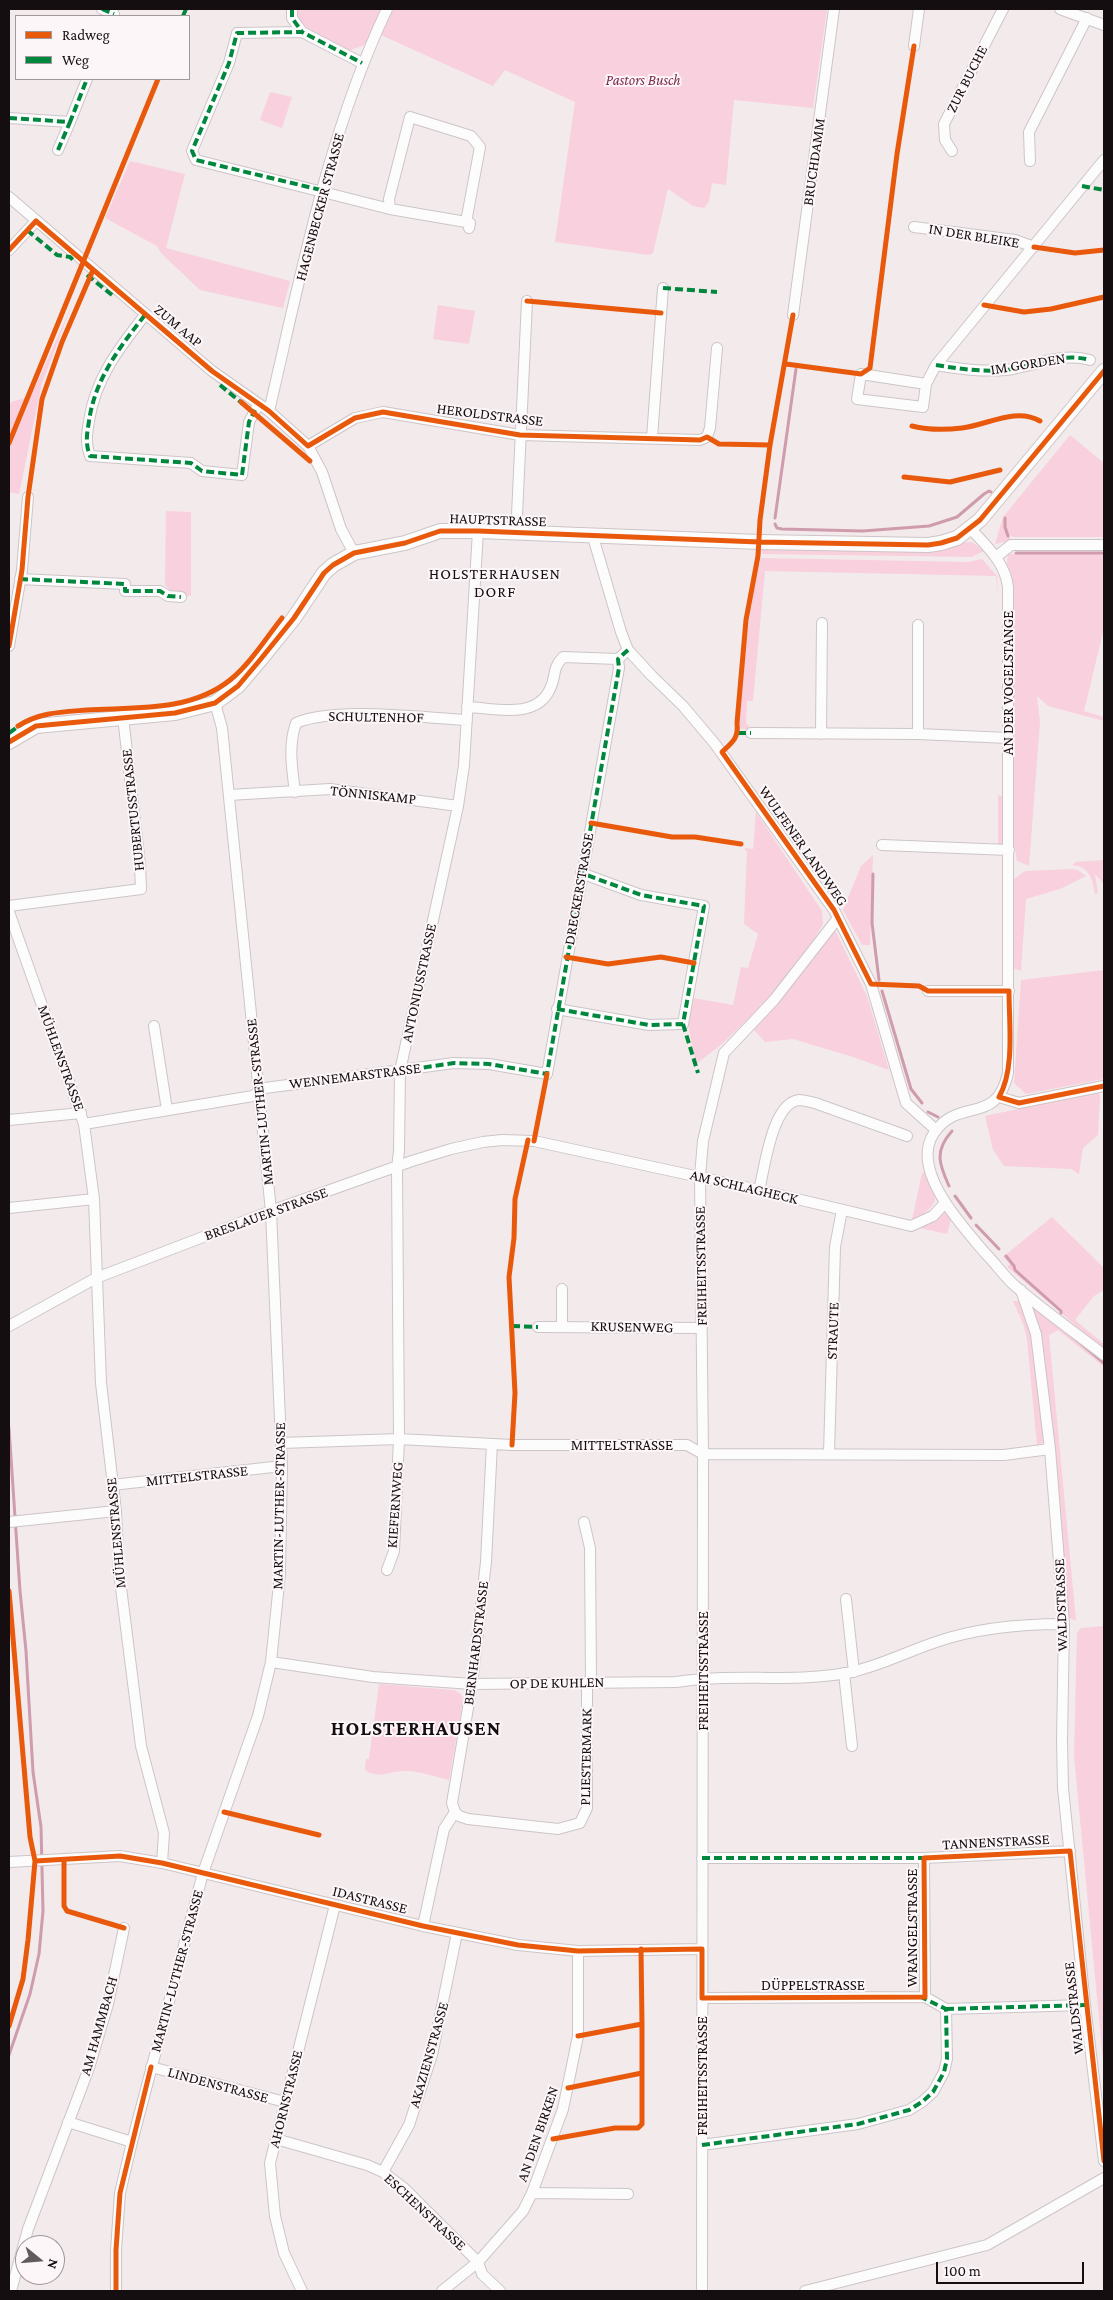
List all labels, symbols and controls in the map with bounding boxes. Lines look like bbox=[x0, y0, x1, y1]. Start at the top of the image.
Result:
legend bbox=[15, 15, 190, 80]
text: Radweg bbox=[62, 27, 110, 43]
street label: ZUR BUCHE bbox=[942, 42, 992, 116]
text: Weg bbox=[62, 52, 89, 68]
park label: Pastors Busch bbox=[605, 71, 681, 89]
street label: BRUCHDAMM bbox=[799, 117, 829, 207]
street label: HAGENBECKER STRASSE bbox=[292, 131, 348, 283]
street label: IN DER BLEIKE bbox=[927, 220, 1021, 252]
street label: ZUM AAP bbox=[150, 301, 206, 351]
street label: IM GORDEN bbox=[989, 349, 1067, 379]
street label: HEROLDSTRASSE bbox=[436, 400, 544, 430]
street label: HAUPTSTRASSE bbox=[449, 509, 547, 531]
district label: HOLSTERHAUSEN DORF bbox=[427, 564, 563, 602]
street label: AN DER VOGELSTANGE bbox=[999, 611, 1017, 755]
street label: SCHULTENHOF bbox=[328, 707, 424, 727]
street label: HUBERTUSSTRASSE bbox=[118, 748, 148, 872]
street label: TÖNNISKAMP bbox=[329, 782, 417, 808]
street label: WULFENER LANDWEG bbox=[755, 782, 851, 910]
street label: DRECKERSTRASSE bbox=[560, 831, 598, 947]
street label: ANTONIUSSTRASSE bbox=[398, 922, 440, 1044]
street label: MÜHLENSTRASSE bbox=[34, 1003, 88, 1113]
street label: MARTIN-LUTHER-STRASSE bbox=[242, 1018, 278, 1186]
street label: WENNEMARSTRASSE bbox=[288, 1059, 422, 1093]
street label: AM SCHLAGHECK bbox=[688, 1166, 800, 1208]
street label: BRESLAUER STRASSE bbox=[202, 1183, 330, 1245]
street label: FREIHEITSSTRASSE bbox=[691, 1206, 711, 1326]
street label: STRAUTE bbox=[823, 1302, 843, 1360]
street label: KRUSENWEG bbox=[590, 1317, 674, 1337]
street label: MARTIN-LUTHER-STRASSE bbox=[269, 1422, 289, 1590]
street label: MITTELSTRASSE bbox=[571, 1436, 673, 1454]
street label: KIEFERNWEG bbox=[383, 1461, 407, 1549]
street label: MITTELSTRASSE bbox=[145, 1462, 249, 1490]
street label: MÜHLENSTRASSE bbox=[102, 1477, 130, 1589]
street label: WALDSTRASSE bbox=[1050, 1558, 1072, 1652]
street label: BERNHARDSTRASSE bbox=[459, 1580, 493, 1706]
street label: FREIHEITSSTRASSE bbox=[694, 1611, 712, 1731]
street label: OP DE KUHLEN bbox=[509, 1673, 605, 1693]
street label: PLIESTERMARK bbox=[576, 1708, 596, 1806]
district label: HOLSTERHAUSEN bbox=[329, 1717, 503, 1741]
street label: TANNENSTRASSE bbox=[942, 1830, 1050, 1854]
street label: WRANGELSTRASSE bbox=[903, 1869, 921, 1987]
street label: IDASTRASSE bbox=[331, 1882, 409, 1918]
street label: MARTIN-LUTHER-STRASSE bbox=[147, 1888, 207, 2054]
street label: WALDSTRASSE bbox=[1060, 1961, 1088, 2055]
street label: AM HAMMBACH bbox=[76, 1974, 122, 2078]
street label: DÜPPELSTRASSE bbox=[761, 1976, 865, 1994]
street label: AKAZIENSTRASSE bbox=[405, 2000, 453, 2110]
street label: FREIHEITSSTRASSE bbox=[693, 2016, 711, 2136]
street label: AHORNSTRASSE bbox=[265, 2048, 307, 2150]
street label: LINDENSTRASSE bbox=[166, 2063, 270, 2107]
street label: AN DEN BIRKEN bbox=[513, 2084, 563, 2184]
street label: ESCHENSTRASSE bbox=[380, 2169, 470, 2255]
north arrow bbox=[15, 2235, 65, 2285]
scale bar bbox=[938, 2252, 1086, 2284]
text: N bbox=[44, 2257, 62, 2271]
text: 100 m bbox=[944, 2263, 981, 2279]

